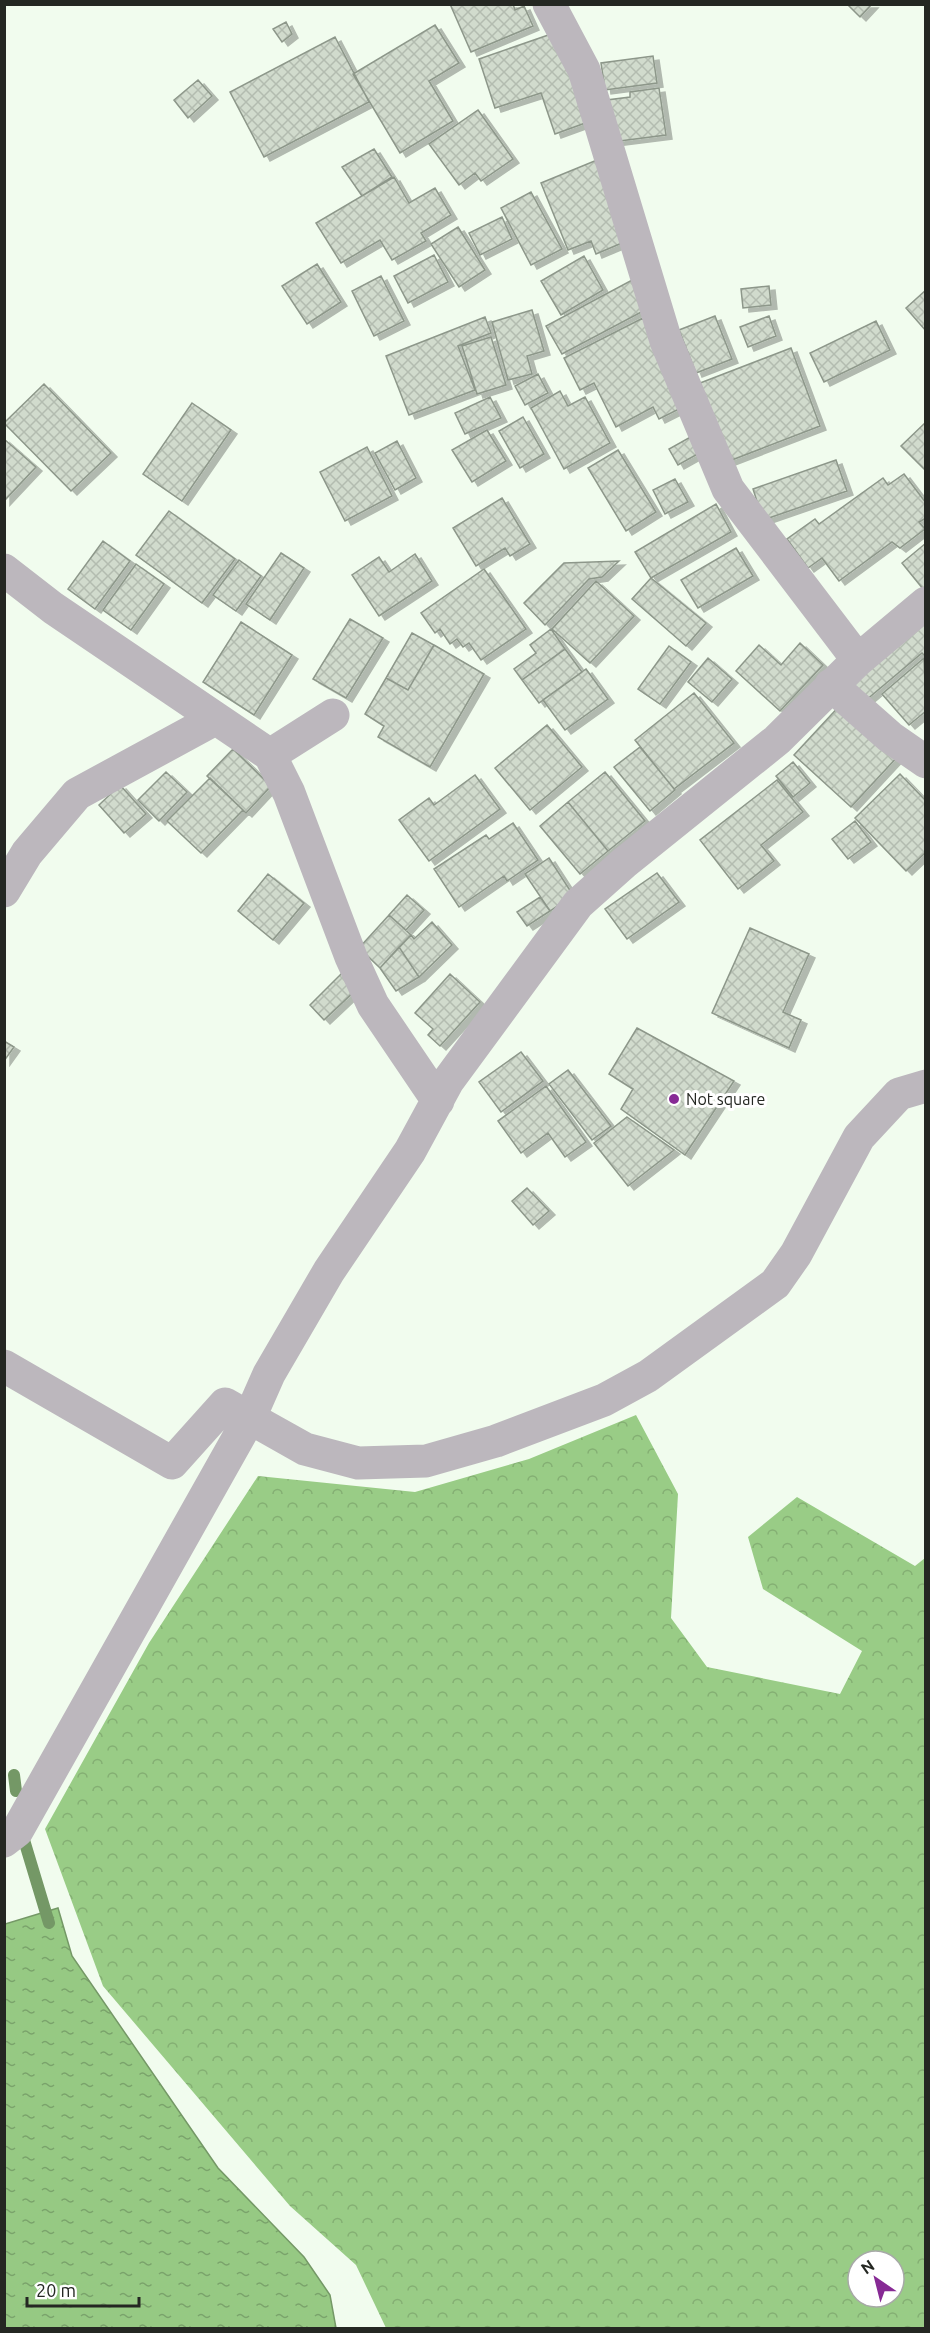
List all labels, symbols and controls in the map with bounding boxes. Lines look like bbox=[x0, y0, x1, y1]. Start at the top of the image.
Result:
place label: Not square bbox=[686, 1090, 765, 1108]
marker: Not square bbox=[667, 1092, 681, 1106]
north arrow bbox=[846, 2249, 906, 2309]
text: N bbox=[857, 2256, 877, 2278]
scale bar bbox=[27, 2270, 140, 2308]
text: 20 m bbox=[36, 2280, 76, 2300]

